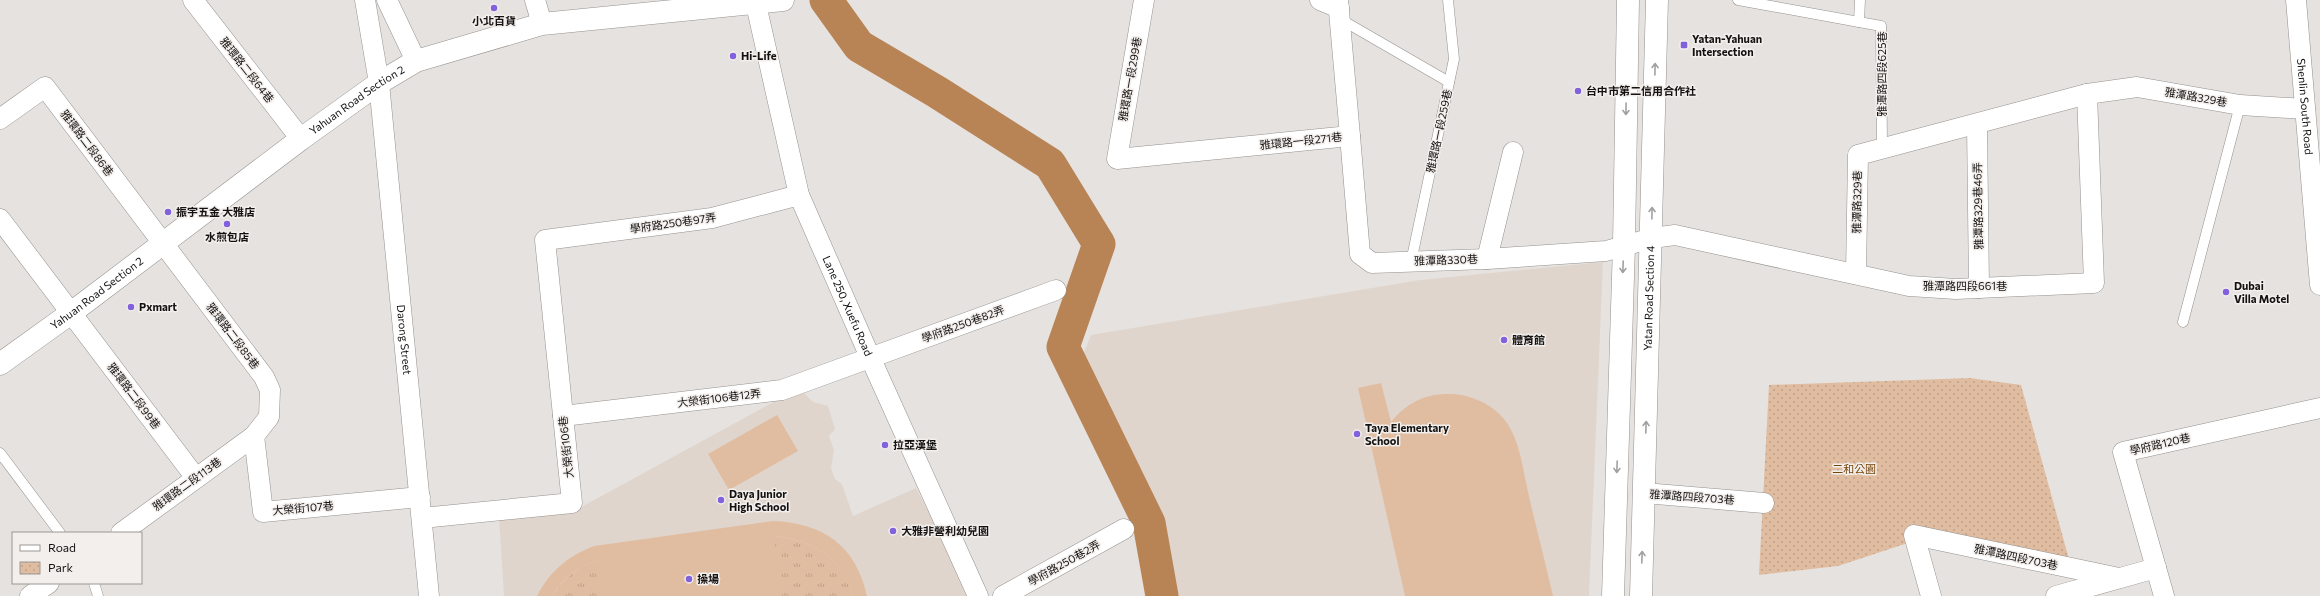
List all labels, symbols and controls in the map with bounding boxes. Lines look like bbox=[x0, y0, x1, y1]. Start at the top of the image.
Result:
marker: 小北百貨 bbox=[489, 3, 499, 13]
place label: 小北百貨 bbox=[472, 14, 516, 27]
street label: 雅潭路四段625巷 bbox=[1875, 31, 1888, 117]
place label: Yatan-Yahuan Intersection bbox=[1692, 32, 1762, 58]
street label: 雅環路二段64巷 bbox=[218, 34, 277, 105]
street label: 雅環路一段299巷 bbox=[1116, 36, 1143, 122]
marker: Yatan-Yahuan Intersection bbox=[1679, 40, 1689, 50]
place label: Hi-Life bbox=[741, 49, 777, 62]
marker: Hi-Life bbox=[728, 51, 738, 61]
street label: Shenlin South Road bbox=[2295, 58, 2316, 155]
street label: Yahuan Road Section 2 bbox=[307, 62, 406, 137]
one-way arrow bbox=[1651, 63, 1659, 76]
place label: 台中市第二信用合作社 bbox=[1586, 84, 1696, 97]
street label: 雅潭路329巷 bbox=[2164, 85, 2228, 108]
marker: 台中市第二信用合作社 bbox=[1573, 86, 1583, 96]
street label: 雅環路一段259巷 bbox=[1423, 88, 1454, 174]
one-way arrow bbox=[1622, 102, 1630, 115]
street label: 雅環路二段86巷 bbox=[58, 107, 116, 178]
street label: 雅環路一段271巷 bbox=[1259, 130, 1343, 151]
street label: 雅潭路329巷46弄 bbox=[1970, 162, 1985, 250]
street label: 雅潭路329巷 bbox=[1849, 170, 1864, 234]
place label: 振宇五金 大雅店 bbox=[176, 205, 255, 218]
marker: 振宇五金 大雅店 bbox=[163, 207, 173, 217]
one-way arrow bbox=[1649, 207, 1656, 220]
street label: 學府路250巷97弄 bbox=[629, 210, 717, 235]
marker: 水煎包店 bbox=[222, 219, 232, 229]
place label: 水煎包店 bbox=[205, 230, 249, 243]
street label: Yatan Road Section 4 bbox=[1641, 245, 1656, 351]
street label: 雅潭路330巷 bbox=[1414, 252, 1478, 267]
street label: Yahuan Road Section 2 bbox=[48, 254, 145, 332]
street label: Lane 250, Xuefu Road bbox=[820, 254, 876, 358]
one-way arrow bbox=[1620, 260, 1627, 273]
street label: 雅潭路四段661巷 bbox=[1923, 279, 2007, 292]
place label: Dubai Villa Motel bbox=[2234, 279, 2289, 305]
marker: Dubai Villa Motel bbox=[2221, 287, 2231, 297]
place label: Pxmart bbox=[139, 300, 177, 313]
street label: 雅環路二段85巷 bbox=[204, 300, 262, 371]
marker: Pxmart bbox=[126, 302, 136, 312]
street label: 學府路250巷82弄 bbox=[920, 302, 1006, 345]
street label: Darong Street bbox=[395, 304, 414, 376]
place label: 體育館 bbox=[1512, 333, 1545, 346]
marker: 體育館 bbox=[1499, 335, 1509, 345]
street label: 雅環路二段99巷 bbox=[105, 360, 163, 431]
street label: 大榮街106巷12弄 bbox=[676, 386, 762, 409]
street label: 大榮街106巷 bbox=[556, 415, 575, 479]
place label: Taya Elementary School bbox=[1365, 421, 1449, 447]
one-way arrow bbox=[1642, 421, 1650, 434]
marker: Taya Elementary School bbox=[1352, 429, 1362, 439]
street label: 學府路120巷 bbox=[2128, 430, 2192, 457]
place label: 拉亞漢堡 bbox=[893, 438, 937, 451]
marker: 拉亞漢堡 bbox=[880, 440, 890, 450]
street label: 雅環路二段113巷 bbox=[150, 454, 224, 513]
one-way arrow bbox=[1613, 460, 1621, 473]
park label: 二和公園 bbox=[1832, 462, 1876, 475]
place label: Daya Junior High School bbox=[729, 487, 789, 513]
street label: 雅潭路四段703巷 bbox=[1649, 487, 1735, 506]
marker: Daya Junior High School bbox=[716, 495, 726, 505]
street label: 大榮街107巷 bbox=[272, 498, 334, 517]
place label: 大雅非營利幼兒園 bbox=[901, 524, 989, 537]
marker: 大雅非營利幼兒園 bbox=[888, 526, 898, 536]
legend bbox=[12, 532, 142, 584]
street label: 學府路250巷2弄 bbox=[1025, 537, 1102, 588]
text: Road bbox=[48, 540, 76, 554]
street label: 雅潭路四段703巷 bbox=[1973, 541, 2059, 572]
one-way arrow bbox=[1638, 551, 1646, 564]
text: Park bbox=[48, 560, 74, 574]
place label: 操場 bbox=[697, 572, 719, 585]
marker: 操場 bbox=[684, 574, 694, 584]

